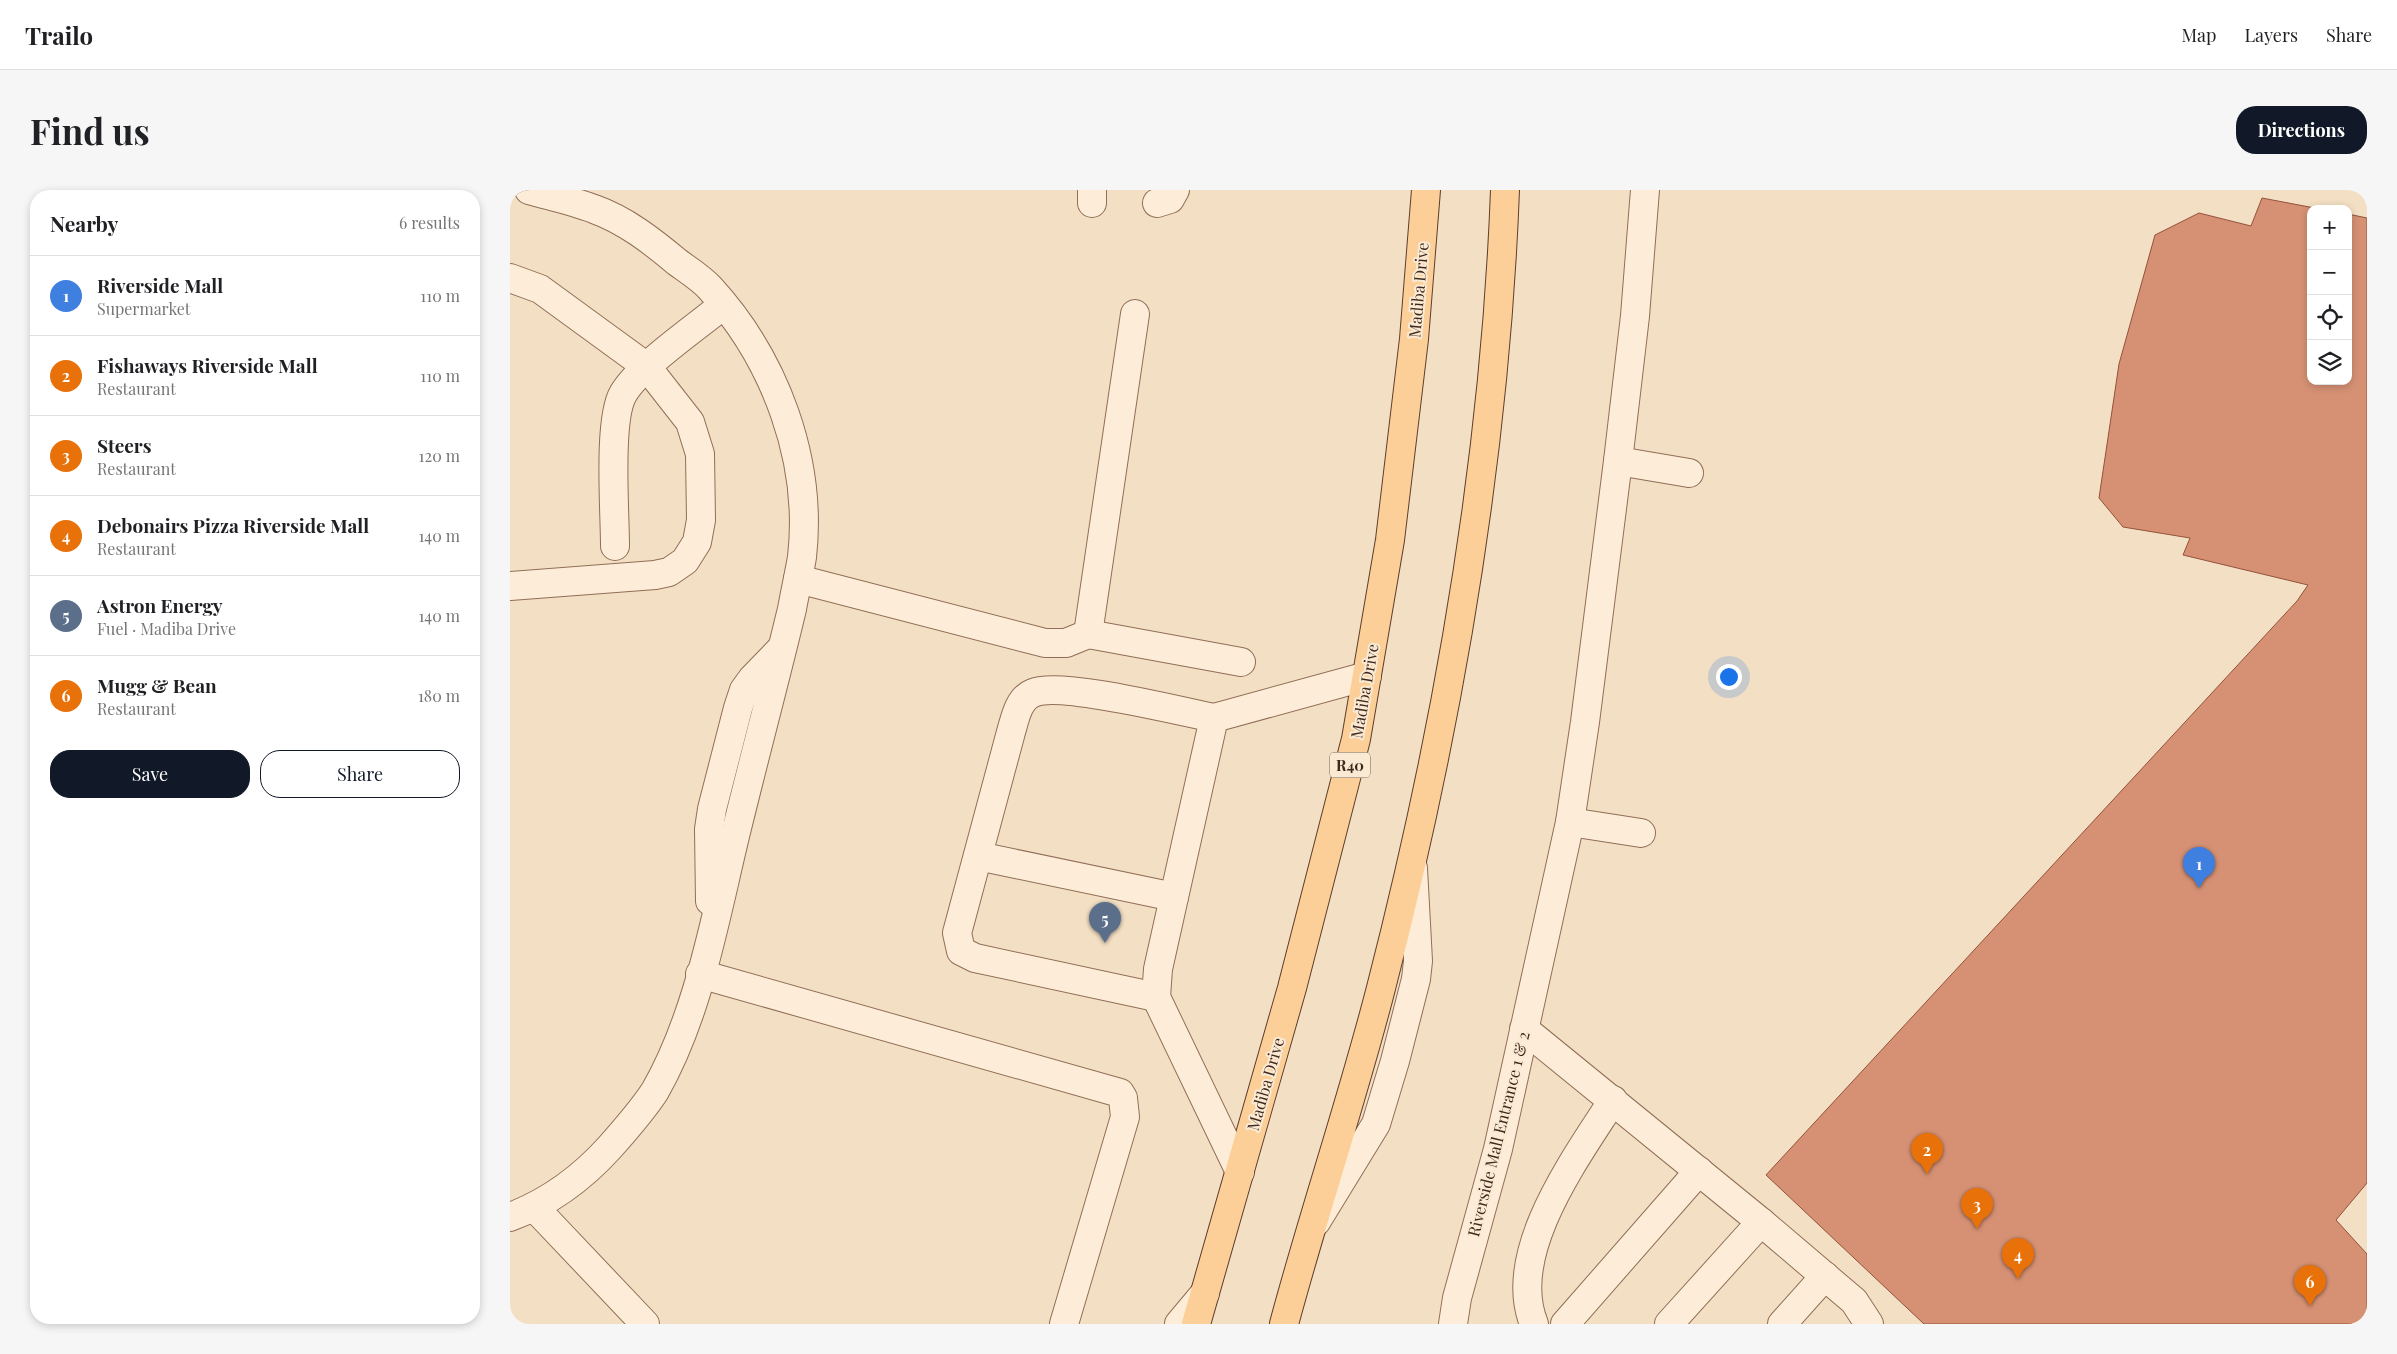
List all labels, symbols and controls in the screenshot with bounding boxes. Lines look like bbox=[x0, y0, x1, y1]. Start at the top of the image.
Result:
text: Trailo bbox=[25, 19, 93, 51]
text: Map bbox=[2181, 23, 2216, 47]
text: Layers bbox=[2244, 23, 2298, 47]
text: Share bbox=[2326, 23, 2372, 47]
button: Directions bbox=[2236, 106, 2367, 154]
text: Find us bbox=[30, 107, 150, 154]
map controls bbox=[2307, 205, 2352, 385]
button: + bbox=[2307, 205, 2352, 250]
text: Nearby bbox=[50, 209, 119, 237]
text: 6 results bbox=[399, 212, 460, 233]
street label: Madiba Drive bbox=[1403, 241, 1433, 339]
button: − bbox=[2307, 250, 2352, 295]
text: Riverside Mall bbox=[97, 272, 223, 298]
text: 1 bbox=[63, 285, 69, 306]
text: 110 m bbox=[420, 285, 460, 306]
button: locate bbox=[2307, 295, 2352, 340]
text: Supermarket bbox=[97, 298, 191, 319]
button: layers bbox=[2307, 340, 2352, 385]
text: Fishaways Riverside Mall bbox=[97, 352, 318, 378]
text: 2 bbox=[62, 365, 70, 386]
text: 110 m bbox=[420, 365, 460, 386]
text: Restaurant bbox=[97, 378, 176, 399]
text: Steers bbox=[97, 432, 151, 458]
text: 3 bbox=[62, 445, 70, 466]
text: 120 m bbox=[419, 445, 460, 466]
text: Restaurant bbox=[97, 458, 176, 479]
text: Debonairs Pizza Riverside Mall bbox=[97, 512, 369, 538]
text: 4 bbox=[62, 525, 70, 546]
text: 140 m bbox=[418, 525, 460, 546]
text: Restaurant bbox=[97, 538, 176, 559]
text: Astron Energy bbox=[97, 592, 223, 618]
text: 5 bbox=[62, 605, 70, 626]
text: 140 m bbox=[418, 605, 460, 626]
text: Fuel · Madiba Drive bbox=[97, 618, 236, 639]
street label: Madiba Drive bbox=[1345, 642, 1383, 740]
your location bbox=[1716, 664, 1742, 690]
text: Mugg & Bean bbox=[97, 672, 217, 698]
text: 6 bbox=[62, 685, 70, 706]
text: 180 m bbox=[418, 685, 460, 706]
text: Restaurant bbox=[97, 698, 176, 719]
button: Save bbox=[50, 750, 250, 798]
button: Share bbox=[260, 750, 460, 798]
road number: R40 bbox=[1330, 752, 1370, 778]
pin: 1 bbox=[2183, 847, 2215, 888]
pin: 5 bbox=[1089, 902, 1121, 943]
street label: Riverside Mall Entrance 1 & 2 bbox=[1462, 1029, 1534, 1239]
street label: Madiba Drive bbox=[1242, 1035, 1288, 1133]
pin: 2 bbox=[1911, 1133, 1943, 1174]
pin: 3 bbox=[1961, 1188, 1993, 1229]
pin: 4 bbox=[2002, 1238, 2034, 1279]
pin: 6 bbox=[2294, 1265, 2326, 1306]

